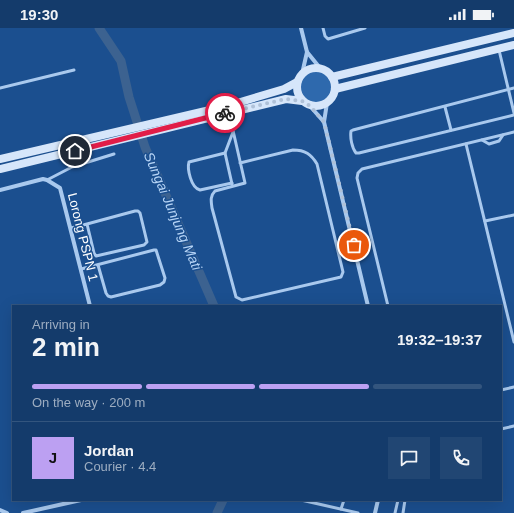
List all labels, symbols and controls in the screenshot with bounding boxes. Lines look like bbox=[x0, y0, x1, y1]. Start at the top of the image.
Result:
text: 19:30 bbox=[20, 6, 58, 23]
courier bbox=[205, 93, 245, 133]
icon: bike bbox=[214, 102, 236, 124]
pin bbox=[58, 134, 92, 168]
icon: home bbox=[64, 140, 86, 162]
water label: Sungai Junjung Mati bbox=[141, 149, 205, 273]
street label: Lorong PSPN 1 bbox=[65, 191, 101, 283]
pin bbox=[337, 228, 371, 262]
icon: bag bbox=[343, 234, 365, 256]
text: Arriving in bbox=[32, 317, 90, 332]
text: 19:32–19:37 bbox=[397, 331, 482, 348]
text: 2 min bbox=[32, 332, 100, 362]
text: On the way · 200 m bbox=[32, 395, 145, 410]
button: chat bbox=[388, 437, 430, 479]
button: phone bbox=[440, 437, 482, 479]
text: Jordan bbox=[84, 442, 134, 459]
text: J bbox=[49, 449, 57, 466]
text: Courier · 4.4 bbox=[84, 459, 156, 474]

